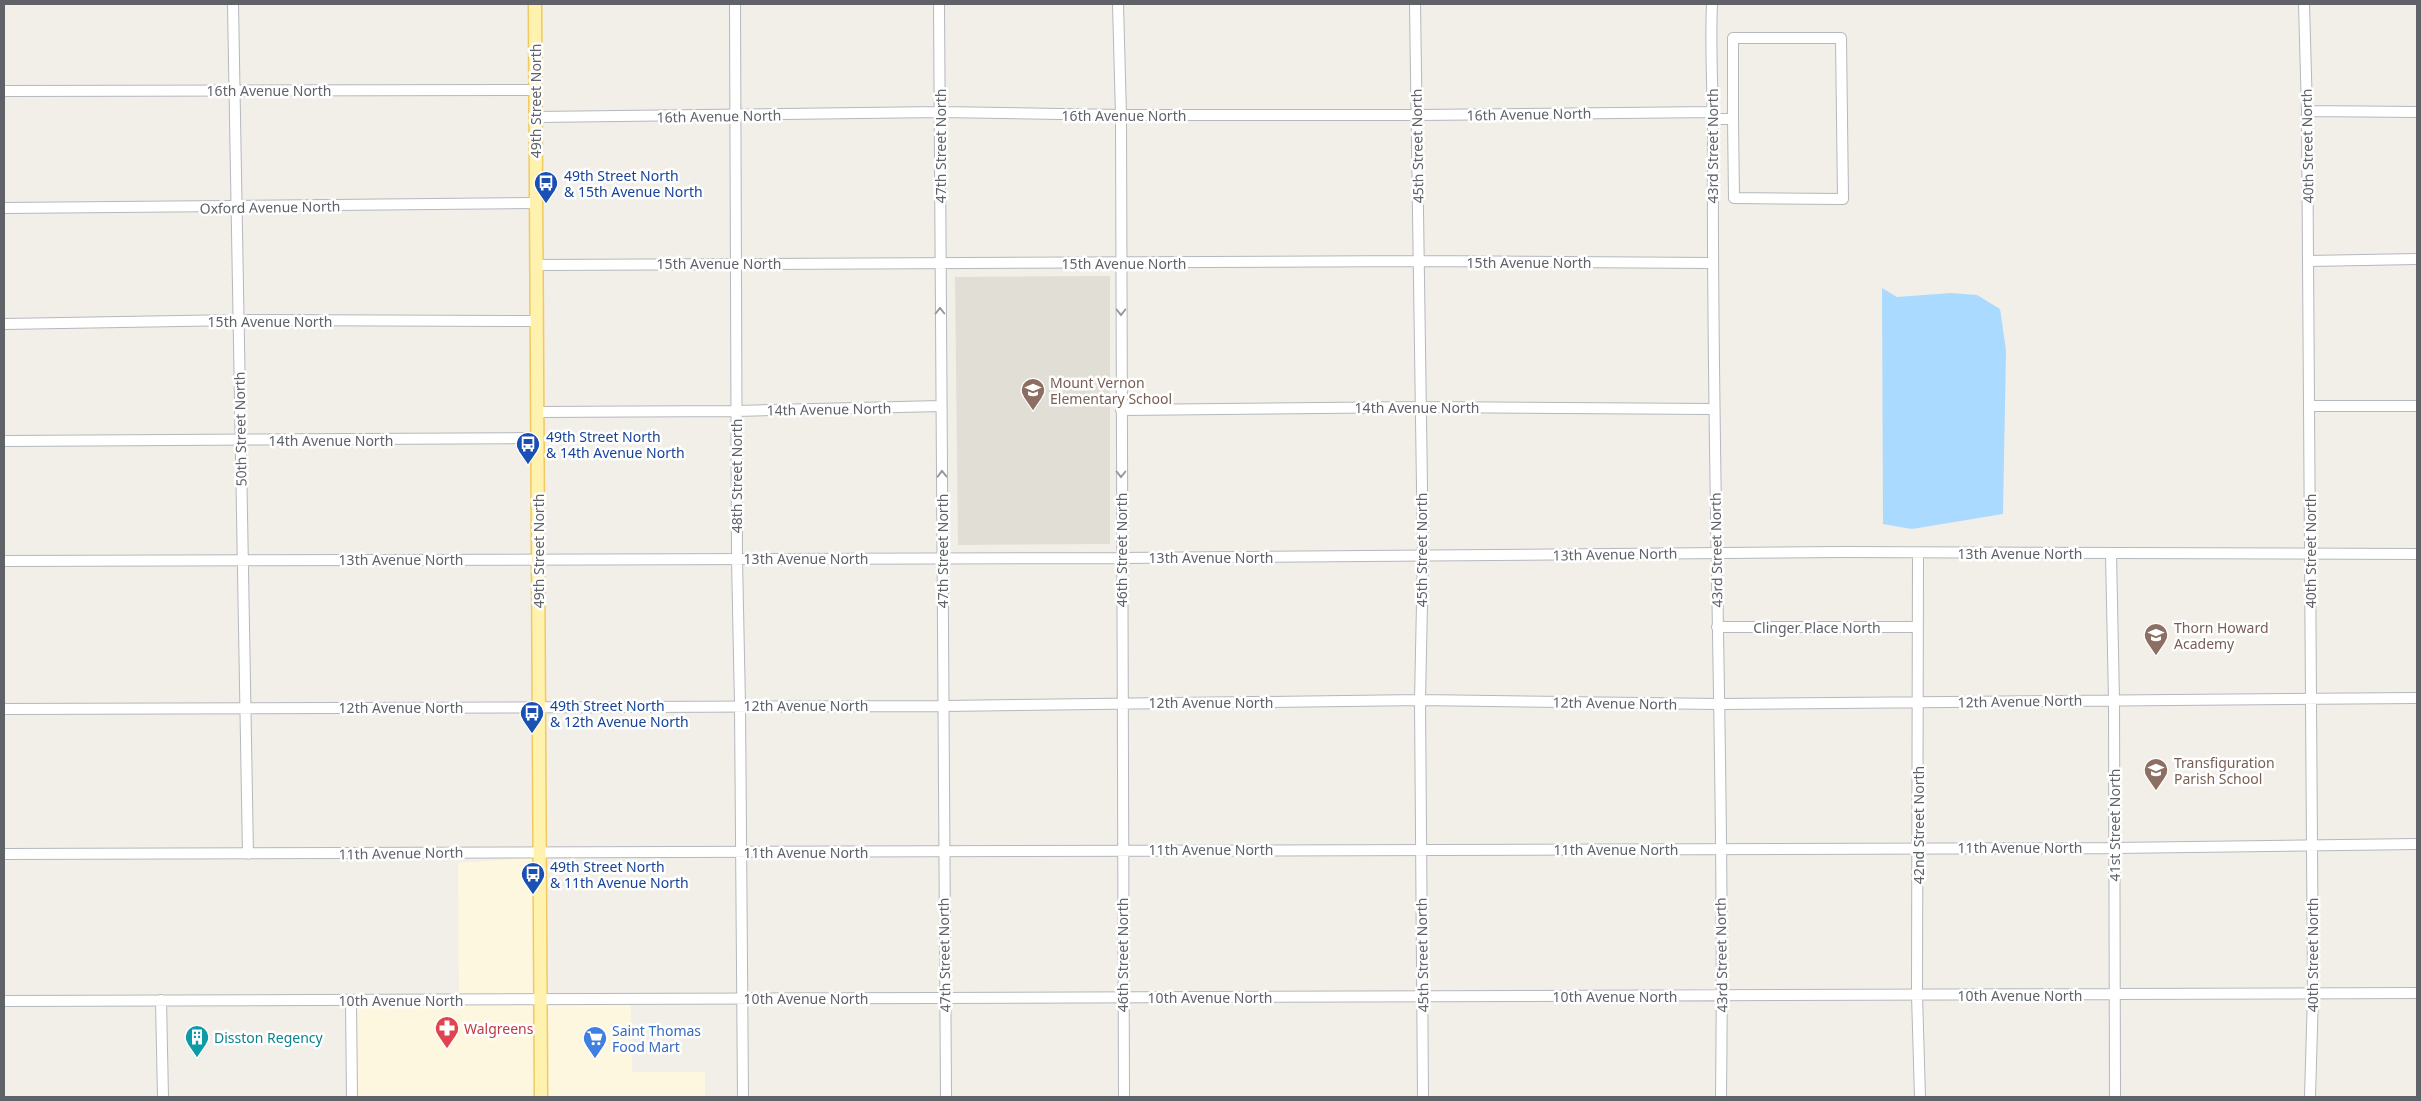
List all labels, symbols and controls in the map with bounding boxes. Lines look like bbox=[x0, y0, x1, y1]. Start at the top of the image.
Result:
street label: 49th Street North bbox=[526, 44, 545, 158]
street label: 16th Avenue North bbox=[207, 81, 331, 100]
street label: 45th Street North bbox=[1407, 88, 1427, 204]
street label: 43rd Street North bbox=[1703, 88, 1722, 204]
street label: 40th Street North bbox=[2297, 88, 2317, 204]
street label: 47th Street North bbox=[931, 89, 950, 203]
street label: 16th Avenue North bbox=[1466, 103, 1592, 125]
street label: 16th Avenue North bbox=[656, 105, 782, 127]
street label: 16th Avenue North bbox=[1062, 106, 1186, 125]
place label: 49th Street North & 15th Avenue North bbox=[564, 166, 703, 201]
bus stop icon: 49th Street North & 15th Avenue North bbox=[533, 170, 559, 204]
street label: Oxford Avenue North bbox=[199, 196, 341, 218]
street label: 15th Avenue North bbox=[1467, 253, 1591, 272]
street label: 15th Avenue North bbox=[657, 254, 781, 273]
street label: 15th Avenue North bbox=[1062, 254, 1186, 273]
one-way arrow bbox=[935, 307, 945, 314]
one-way arrow bbox=[1116, 308, 1126, 316]
street label: 15th Avenue North bbox=[208, 312, 332, 331]
street label: 50th Street North bbox=[230, 371, 250, 487]
place label: Mount Vernon Elementary School bbox=[1050, 373, 1172, 408]
school or university icon: Mount Vernon Elementary School bbox=[1020, 377, 1046, 411]
street label: 14th Avenue North bbox=[766, 398, 892, 420]
street label: 14th Avenue North bbox=[1355, 398, 1479, 417]
street label: 48th Street North bbox=[727, 419, 746, 533]
place label: 49th Street North & 14th Avenue North bbox=[546, 427, 685, 462]
street label: 14th Avenue North bbox=[269, 431, 393, 450]
bus stop icon: 49th Street North & 14th Avenue North bbox=[515, 431, 541, 465]
one-way arrow bbox=[937, 469, 947, 477]
one-way arrow bbox=[1116, 470, 1126, 478]
street label: 43rd Street North bbox=[1705, 492, 1727, 608]
street label: 46th Street North bbox=[1112, 493, 1131, 607]
street label: 45th Street North bbox=[1412, 493, 1431, 607]
street label: 49th Street North bbox=[529, 494, 548, 608]
street label: 47th Street North bbox=[933, 494, 952, 608]
street label: 40th Street North bbox=[2301, 494, 2320, 608]
street label: 13th Avenue North bbox=[1552, 543, 1678, 565]
street label: 13th Avenue North bbox=[1958, 544, 2082, 563]
street label: 13th Avenue North bbox=[1149, 548, 1273, 567]
street label: 13th Avenue North bbox=[744, 549, 868, 568]
street label: 13th Avenue North bbox=[339, 550, 463, 569]
street label: Clinger Place North bbox=[1753, 618, 1881, 637]
place label: Thorn Howard Academy bbox=[2174, 618, 2269, 653]
school or university icon: Thorn Howard Academy bbox=[2143, 622, 2169, 656]
street label: 12th Avenue North bbox=[1957, 690, 2083, 712]
street label: 12th Avenue North bbox=[1552, 692, 1678, 714]
street label: 12th Avenue North bbox=[1149, 693, 1273, 712]
place label: 49th Street North & 12th Avenue North bbox=[550, 696, 689, 731]
street label: 12th Avenue North bbox=[744, 696, 868, 715]
street label: 12th Avenue North bbox=[339, 698, 463, 717]
bus stop icon: 49th Street North & 12th Avenue North bbox=[519, 700, 545, 734]
place label: Transfiguration Parish School bbox=[2174, 753, 2275, 788]
school or university icon: Transfiguration Parish School bbox=[2143, 757, 2169, 791]
street label: 42nd Street North bbox=[1909, 766, 1928, 884]
street label: 41st Street North bbox=[2105, 769, 2124, 881]
street label: 11th Avenue North bbox=[1958, 838, 2082, 857]
street label: 11th Avenue North bbox=[1149, 840, 1273, 859]
street label: 11th Avenue North bbox=[1554, 840, 1678, 859]
street label: 11th Avenue North bbox=[338, 842, 464, 864]
street label: 11th Avenue North bbox=[744, 843, 868, 862]
place label: 49th Street North & 11th Avenue North bbox=[550, 857, 689, 892]
bus stop icon: 49th Street North & 11th Avenue North bbox=[520, 861, 546, 895]
street label: 47th Street North bbox=[934, 897, 954, 1013]
street label: 45th Street North bbox=[1412, 897, 1432, 1013]
street label: 43rd Street North bbox=[1710, 897, 1732, 1013]
street label: 46th Street North bbox=[1113, 898, 1132, 1012]
street label: 40th Street North bbox=[2303, 898, 2322, 1012]
street label: 10th Avenue North bbox=[1958, 986, 2082, 1005]
street label: 10th Avenue North bbox=[1553, 987, 1677, 1006]
street label: 10th Avenue North bbox=[1148, 988, 1272, 1007]
street label: 10th Avenue North bbox=[744, 989, 868, 1008]
street label: 10th Avenue North bbox=[339, 991, 463, 1010]
pharmacy icon: Walgreens bbox=[434, 1015, 460, 1049]
place label: Walgreens bbox=[464, 1019, 534, 1038]
place label: Saint Thomas Food Mart bbox=[612, 1021, 701, 1056]
building icon: Disston Regency bbox=[184, 1024, 210, 1058]
supermarket icon: Saint Thomas Food Mart bbox=[582, 1025, 608, 1059]
place label: Disston Regency bbox=[214, 1028, 324, 1047]

